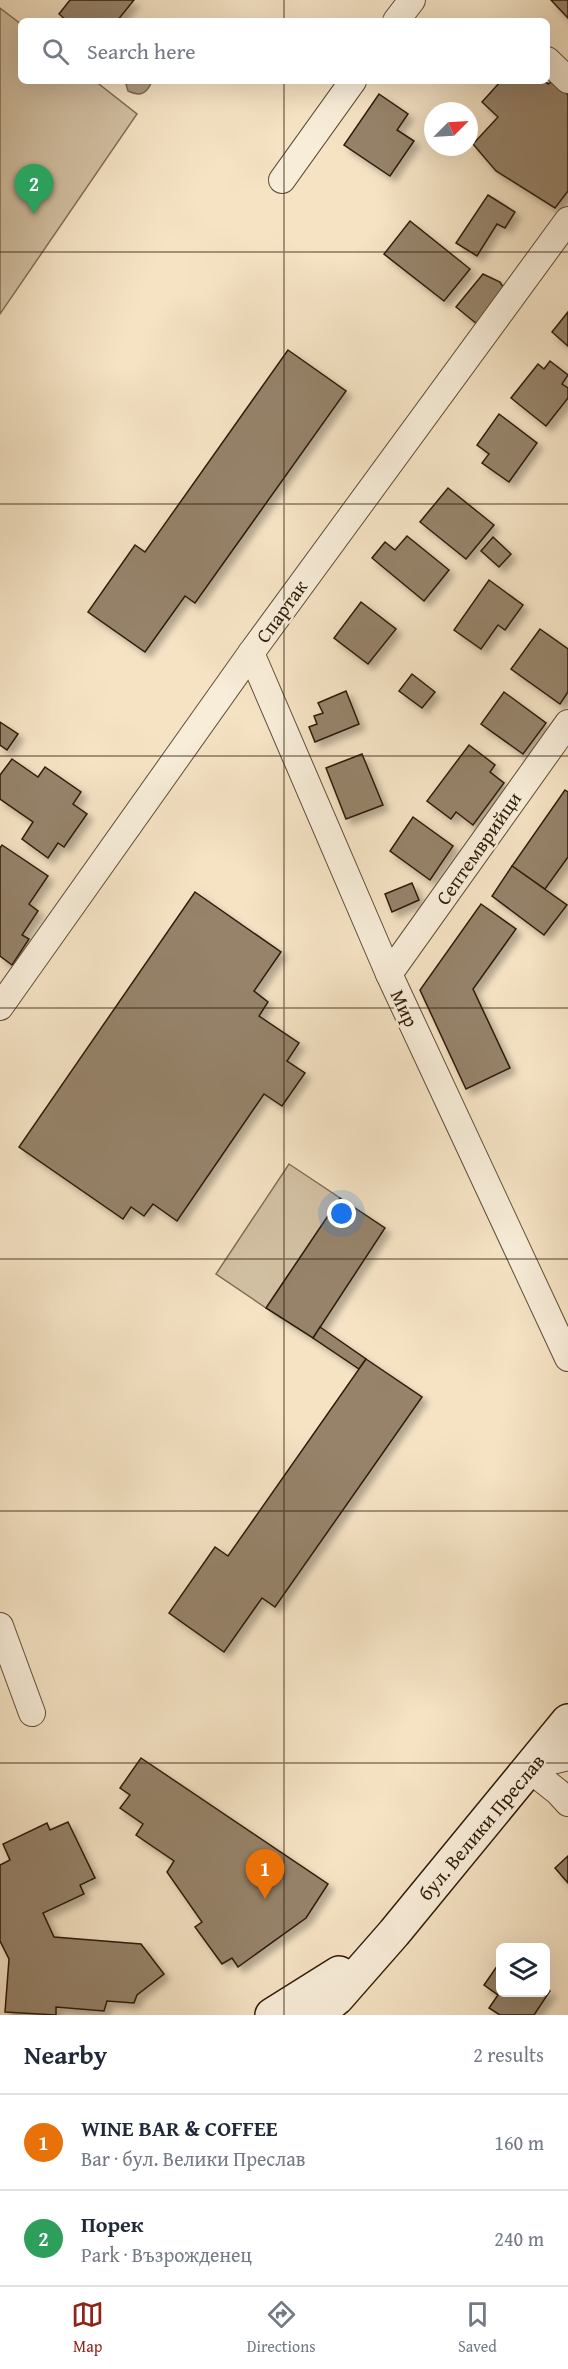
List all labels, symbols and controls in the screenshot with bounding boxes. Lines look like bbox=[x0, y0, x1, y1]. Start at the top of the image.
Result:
search box bbox=[18, 18, 550, 84]
icon: search bbox=[39, 35, 72, 68]
text: Search here bbox=[87, 35, 196, 67]
north arrow bbox=[424, 102, 478, 156]
pin: 2 bbox=[15, 164, 54, 214]
street label: Спартак bbox=[248, 573, 314, 649]
street label: Септемврийци bbox=[428, 785, 528, 911]
street label: Мир bbox=[384, 984, 426, 1032]
your location bbox=[327, 1199, 356, 1228]
street label: бул. Велики Преслав bbox=[411, 1747, 551, 1907]
pin: 1 bbox=[246, 1850, 284, 1899]
map controls bbox=[496, 1943, 550, 1997]
button: layers bbox=[496, 1943, 550, 1997]
text: Nearby bbox=[24, 2035, 107, 2074]
text: 2 results bbox=[473, 2040, 544, 2069]
text: WINE BAR & COFFEE bbox=[81, 2112, 277, 2144]
text: 1 bbox=[38, 2128, 49, 2157]
text: 160 m bbox=[494, 2128, 544, 2157]
text: Bar · бул. Велики Преслав bbox=[81, 2144, 305, 2173]
text: Порек bbox=[81, 2208, 144, 2240]
text: 2 bbox=[38, 2224, 49, 2253]
text: 240 m bbox=[494, 2224, 544, 2253]
text: Park · Възрожденец bbox=[81, 2240, 252, 2269]
tab: Map bbox=[71, 2298, 104, 2358]
tab: Directions bbox=[247, 2298, 316, 2358]
tab: Saved bbox=[458, 2298, 497, 2358]

